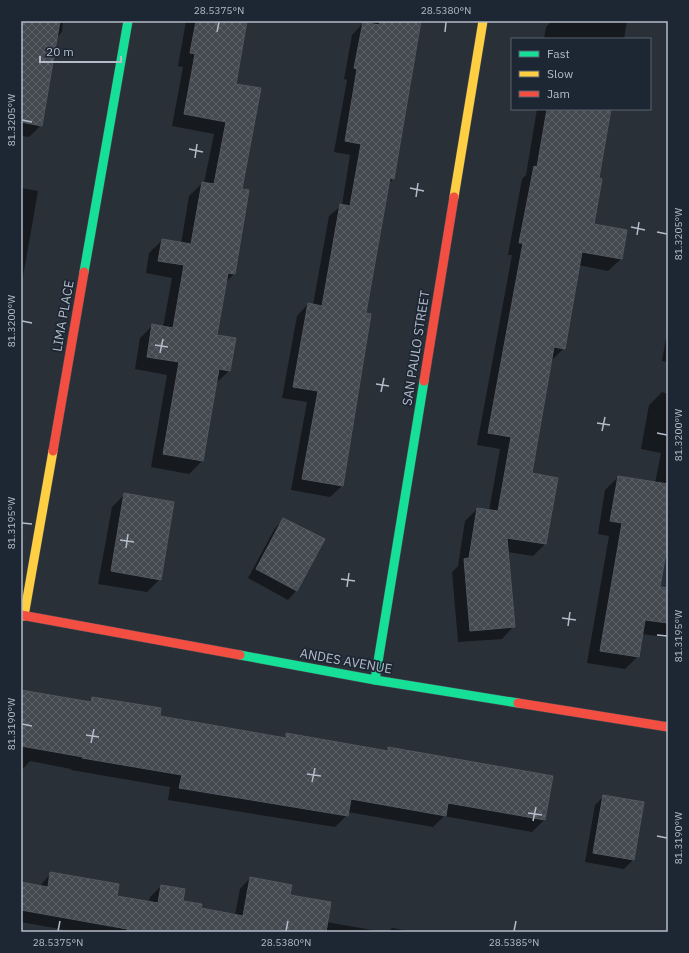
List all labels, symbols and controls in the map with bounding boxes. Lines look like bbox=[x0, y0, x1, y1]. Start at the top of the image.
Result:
text: 28.5375°N bbox=[194, 4, 244, 17]
text: 28.5380°N bbox=[421, 4, 471, 17]
scale bar bbox=[40, 38, 121, 64]
legend bbox=[511, 38, 651, 110]
text: 20 m bbox=[46, 44, 74, 59]
text: Fast bbox=[547, 46, 570, 61]
text: Slow bbox=[547, 66, 573, 81]
text: Jam bbox=[547, 86, 570, 101]
text: 81.3205°W bbox=[5, 94, 18, 146]
text: 81.3205°W bbox=[672, 208, 685, 260]
street label: LIMA PLACE bbox=[48, 279, 78, 353]
street label: SAN PAULO STREET bbox=[398, 289, 434, 407]
text: 81.3200°W bbox=[5, 295, 18, 347]
text: 81.3200°W bbox=[672, 409, 685, 461]
text: 81.3195°W bbox=[5, 497, 18, 549]
text: 81.3195°W bbox=[672, 610, 685, 662]
street label: ANDES AVENUE bbox=[299, 645, 393, 677]
text: 81.3190°W bbox=[5, 698, 18, 750]
text: 81.3190°W bbox=[672, 812, 685, 864]
text: 28.5375°N bbox=[33, 936, 83, 949]
text: 28.5380°N bbox=[261, 936, 311, 949]
text: 28.5385°N bbox=[489, 936, 539, 949]

